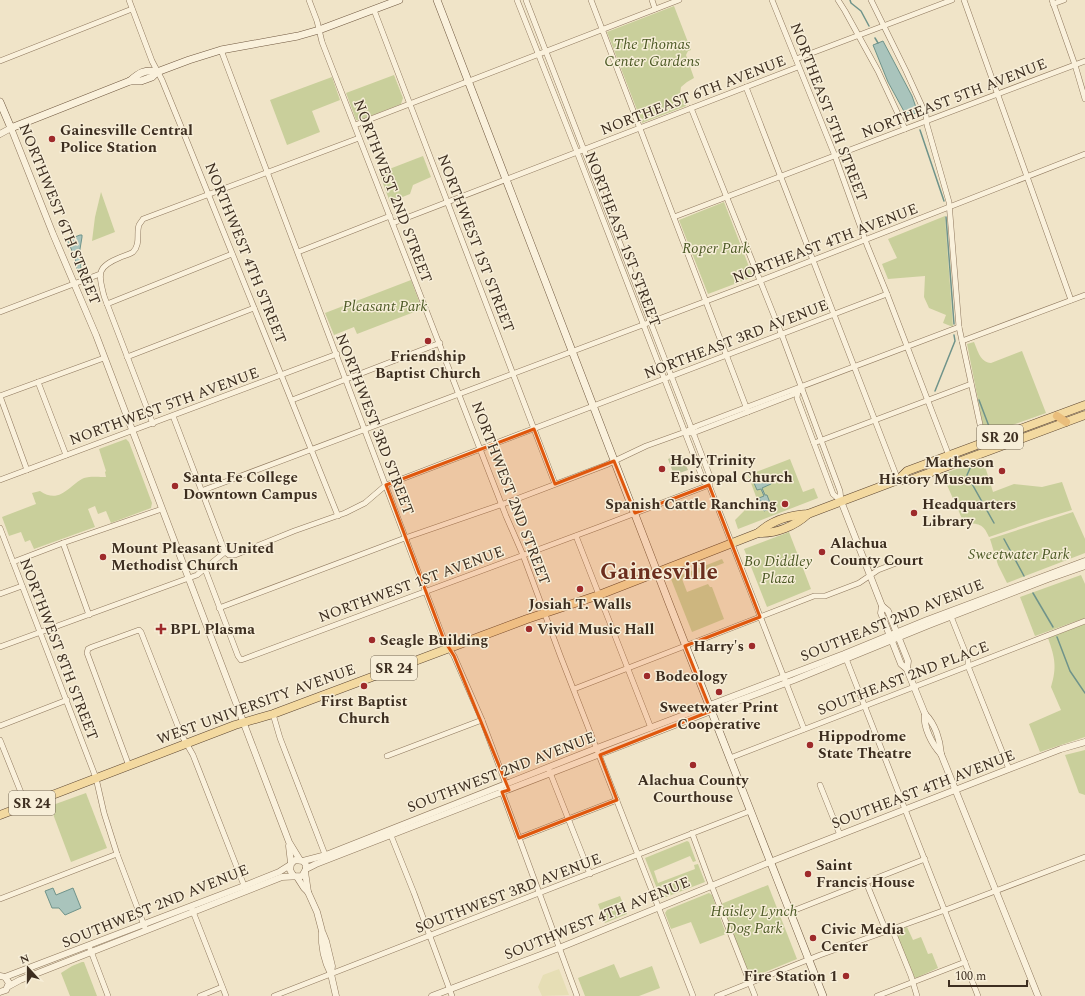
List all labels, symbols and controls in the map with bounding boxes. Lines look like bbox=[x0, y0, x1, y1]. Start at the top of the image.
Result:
street label: NORTHEAST 5TH STREET bbox=[784, 19, 873, 205]
park label: The Thomas Center Gardens bbox=[604, 33, 701, 73]
street label: NORTHEAST 6TH AVENUE bbox=[597, 49, 789, 142]
street label: NORTHEAST 5TH AVENUE bbox=[858, 52, 1050, 145]
street label: NORTHWEST 2ND STREET bbox=[347, 96, 438, 286]
place label: Gainesville Central Police Station bbox=[60, 119, 193, 159]
street label: NORTHWEST 6TH STREET bbox=[13, 120, 106, 308]
marker: Gainesville Central Police Station bbox=[47, 134, 57, 144]
street label: NORTHEAST 1ST STREET bbox=[578, 148, 667, 330]
street label: NORTHWEST 1ST STREET bbox=[431, 151, 520, 336]
street label: NORTHWEST 4TH STREET bbox=[199, 159, 292, 347]
street label: NORTHEAST 4TH AVENUE bbox=[729, 197, 921, 290]
park label: Roper Park bbox=[682, 237, 750, 260]
street label: NORTHEAST 3RD AVENUE bbox=[640, 294, 832, 385]
park label: Pleasant Park bbox=[342, 295, 428, 318]
street label: NORTHWEST 3RD STREET bbox=[329, 330, 420, 518]
marker: Friendship Baptist Church bbox=[423, 336, 433, 346]
place label: Friendship Baptist Church bbox=[375, 345, 481, 385]
street label: NORTHWEST 5TH AVENUE bbox=[66, 361, 262, 452]
street label: NORTHWEST 2ND STREET bbox=[465, 398, 556, 588]
road number: SR 20 bbox=[977, 425, 1023, 449]
place label: Holy Trinity Episcopal Church bbox=[670, 449, 793, 489]
place label: Matheson History Museum bbox=[878, 451, 994, 491]
marker: Holy Trinity Episcopal Church bbox=[657, 464, 667, 474]
place label: Santa Fe College Downtown Campus bbox=[183, 466, 318, 506]
marker: Matheson History Museum bbox=[997, 466, 1007, 476]
marker: Santa Fe College Downtown Campus bbox=[170, 481, 180, 491]
place label: Spanish Cattle Ranching bbox=[605, 493, 777, 516]
place label: Headquarters Library bbox=[922, 493, 1016, 533]
marker: Spanish Cattle Ranching bbox=[780, 499, 790, 509]
marker: Headquarters Library bbox=[909, 508, 919, 518]
place label: Alachua County Court bbox=[830, 532, 924, 572]
place label: Mount Pleasant United Methodist Church bbox=[111, 537, 274, 577]
street label: NORTHWEST 1ST AVENUE bbox=[315, 540, 507, 629]
park label: Sweetwater Park bbox=[968, 543, 1070, 566]
marker: Alachua County Court bbox=[817, 547, 827, 557]
park label: Bo Diddley Plaza bbox=[744, 550, 813, 590]
marker: Mount Pleasant United Methodist Church bbox=[98, 552, 108, 562]
street label: NORTHWEST 8TH STREET bbox=[13, 555, 104, 744]
district label: Gainesville bbox=[600, 555, 718, 590]
street label: SOUTHEAST 2ND AVENUE bbox=[797, 573, 988, 668]
marker: Josiah T. Walls bbox=[575, 584, 585, 594]
place label: Josiah T. Walls bbox=[528, 593, 632, 616]
place label: BPL Plasma bbox=[170, 618, 255, 641]
place label: Vivid Music Hall bbox=[537, 618, 654, 641]
marker: BPL Plasma bbox=[155, 623, 167, 635]
marker: Vivid Music Hall bbox=[524, 624, 534, 634]
place label: Seagle Building bbox=[380, 629, 488, 652]
marker: Seagle Building bbox=[367, 635, 377, 645]
place label: Harry's bbox=[693, 635, 744, 658]
street label: SOUTHEAST 2ND PLACE bbox=[814, 635, 992, 722]
marker: Harry's bbox=[747, 641, 757, 651]
road number: SR 24 bbox=[371, 656, 417, 680]
street label: WEST UNIVERSITY AVENUE bbox=[154, 658, 359, 751]
place label: Bodeology bbox=[655, 665, 728, 688]
marker: Bodeology bbox=[642, 671, 652, 681]
marker: First Baptist Church bbox=[359, 681, 369, 691]
marker: Sweetwater Print Cooperative bbox=[714, 687, 724, 697]
place label: First Baptist Church bbox=[320, 690, 408, 730]
place label: Sweetwater Print Cooperative bbox=[659, 696, 779, 736]
place label: Hippodrome State Theatre bbox=[818, 725, 912, 765]
street label: SOUTHWEST 2ND AVENUE bbox=[404, 726, 599, 819]
marker: Hippodrome State Theatre bbox=[805, 740, 815, 750]
street label: SOUTHEAST 4TH AVENUE bbox=[828, 744, 1018, 835]
marker: Alachua County Courthouse bbox=[688, 760, 698, 770]
place label: Alachua County Courthouse bbox=[638, 769, 749, 809]
road number: SR 24 bbox=[9, 791, 55, 815]
street label: SOUTHWEST 3RD AVENUE bbox=[412, 847, 605, 940]
place label: Saint Francis House bbox=[816, 854, 915, 894]
street label: SOUTHWEST 2ND AVENUE bbox=[58, 858, 252, 955]
marker: Saint Francis House bbox=[803, 869, 813, 879]
street label: SOUTHWEST 4TH AVENUE bbox=[501, 871, 694, 966]
park label: Haisley Lynch Dog Park bbox=[711, 900, 798, 940]
place label: Civic Media Center bbox=[821, 918, 904, 958]
marker: Civic Media Center bbox=[808, 933, 818, 943]
north arrow bbox=[8, 948, 48, 988]
text: N bbox=[17, 950, 32, 969]
scale bar bbox=[949, 962, 1027, 988]
place label: Fire Station 1 bbox=[743, 965, 838, 988]
text: 100 m bbox=[955, 967, 986, 986]
marker: Fire Station 1 bbox=[841, 971, 851, 981]

